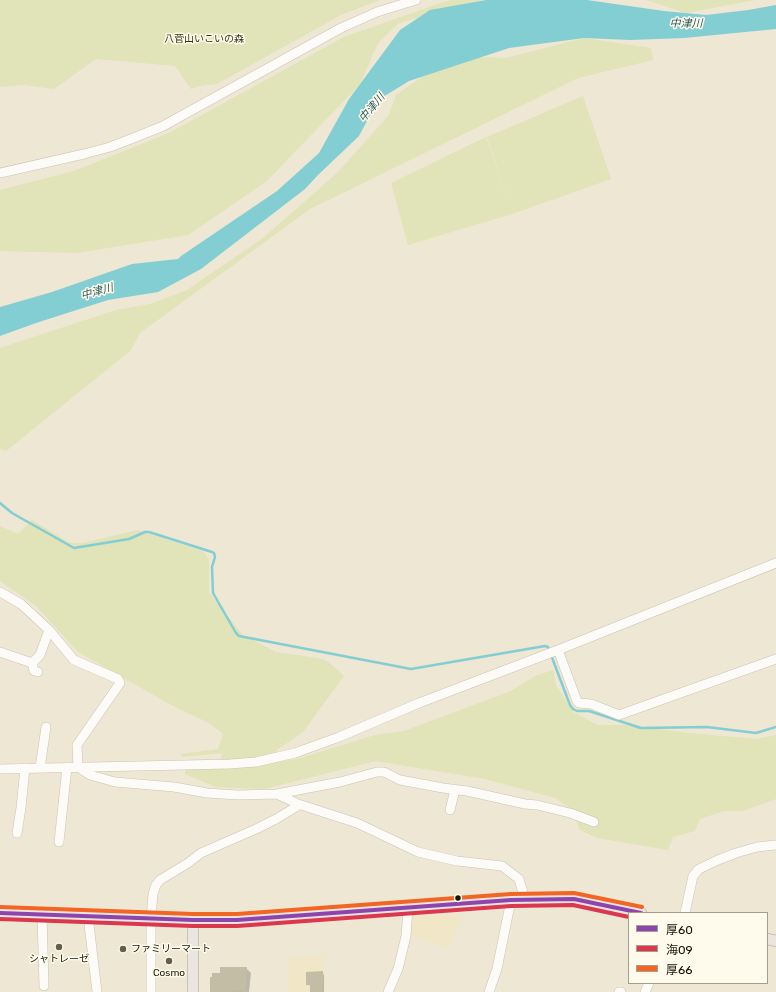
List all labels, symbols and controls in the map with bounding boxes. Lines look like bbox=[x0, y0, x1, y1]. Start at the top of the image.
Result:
water label: 中津川 bbox=[670, 17, 702, 31]
park label: 八菅山いこいの森 bbox=[164, 33, 244, 45]
water label: 中津川 bbox=[356, 91, 388, 125]
water label: 中津川 bbox=[79, 281, 115, 303]
unlabelled marker bbox=[453, 893, 463, 903]
legend bbox=[628, 912, 768, 984]
text: 厚60 bbox=[666, 923, 693, 937]
marker: シャトレーゼ bbox=[54, 942, 64, 952]
place label: ファミリーマート bbox=[131, 943, 211, 955]
text: 海09 bbox=[666, 943, 693, 957]
marker: ファミリーマート bbox=[118, 944, 128, 954]
place label: シャトレーゼ bbox=[29, 953, 89, 965]
marker: Cosmo bbox=[164, 956, 174, 966]
text: 厚66 bbox=[666, 963, 692, 977]
place label: Cosmo bbox=[153, 967, 185, 979]

